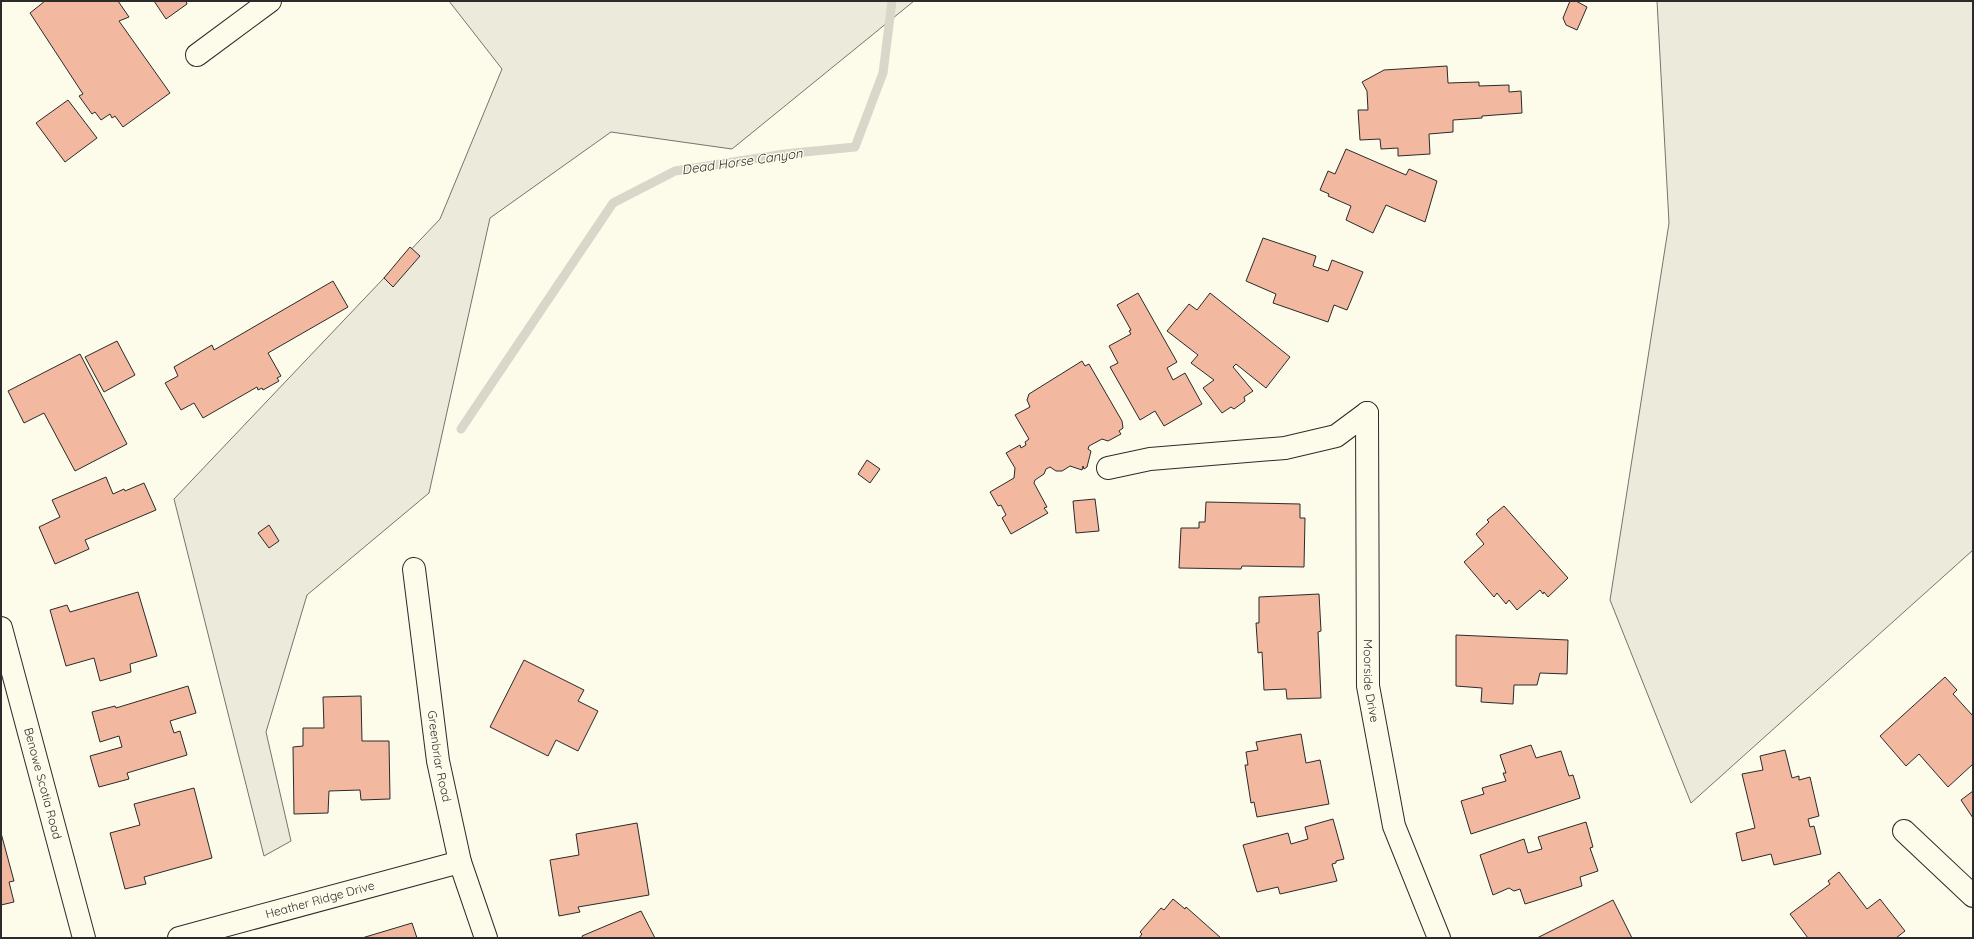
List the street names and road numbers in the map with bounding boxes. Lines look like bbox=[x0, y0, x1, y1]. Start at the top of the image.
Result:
street label: Moorside Drive bbox=[1361, 639, 1383, 724]
street label: Greenbriar Road bbox=[425, 710, 455, 803]
street label: Benowe Scotia Road bbox=[21, 726, 65, 841]
street label: Heather Ridge Drive bbox=[264, 877, 376, 921]

